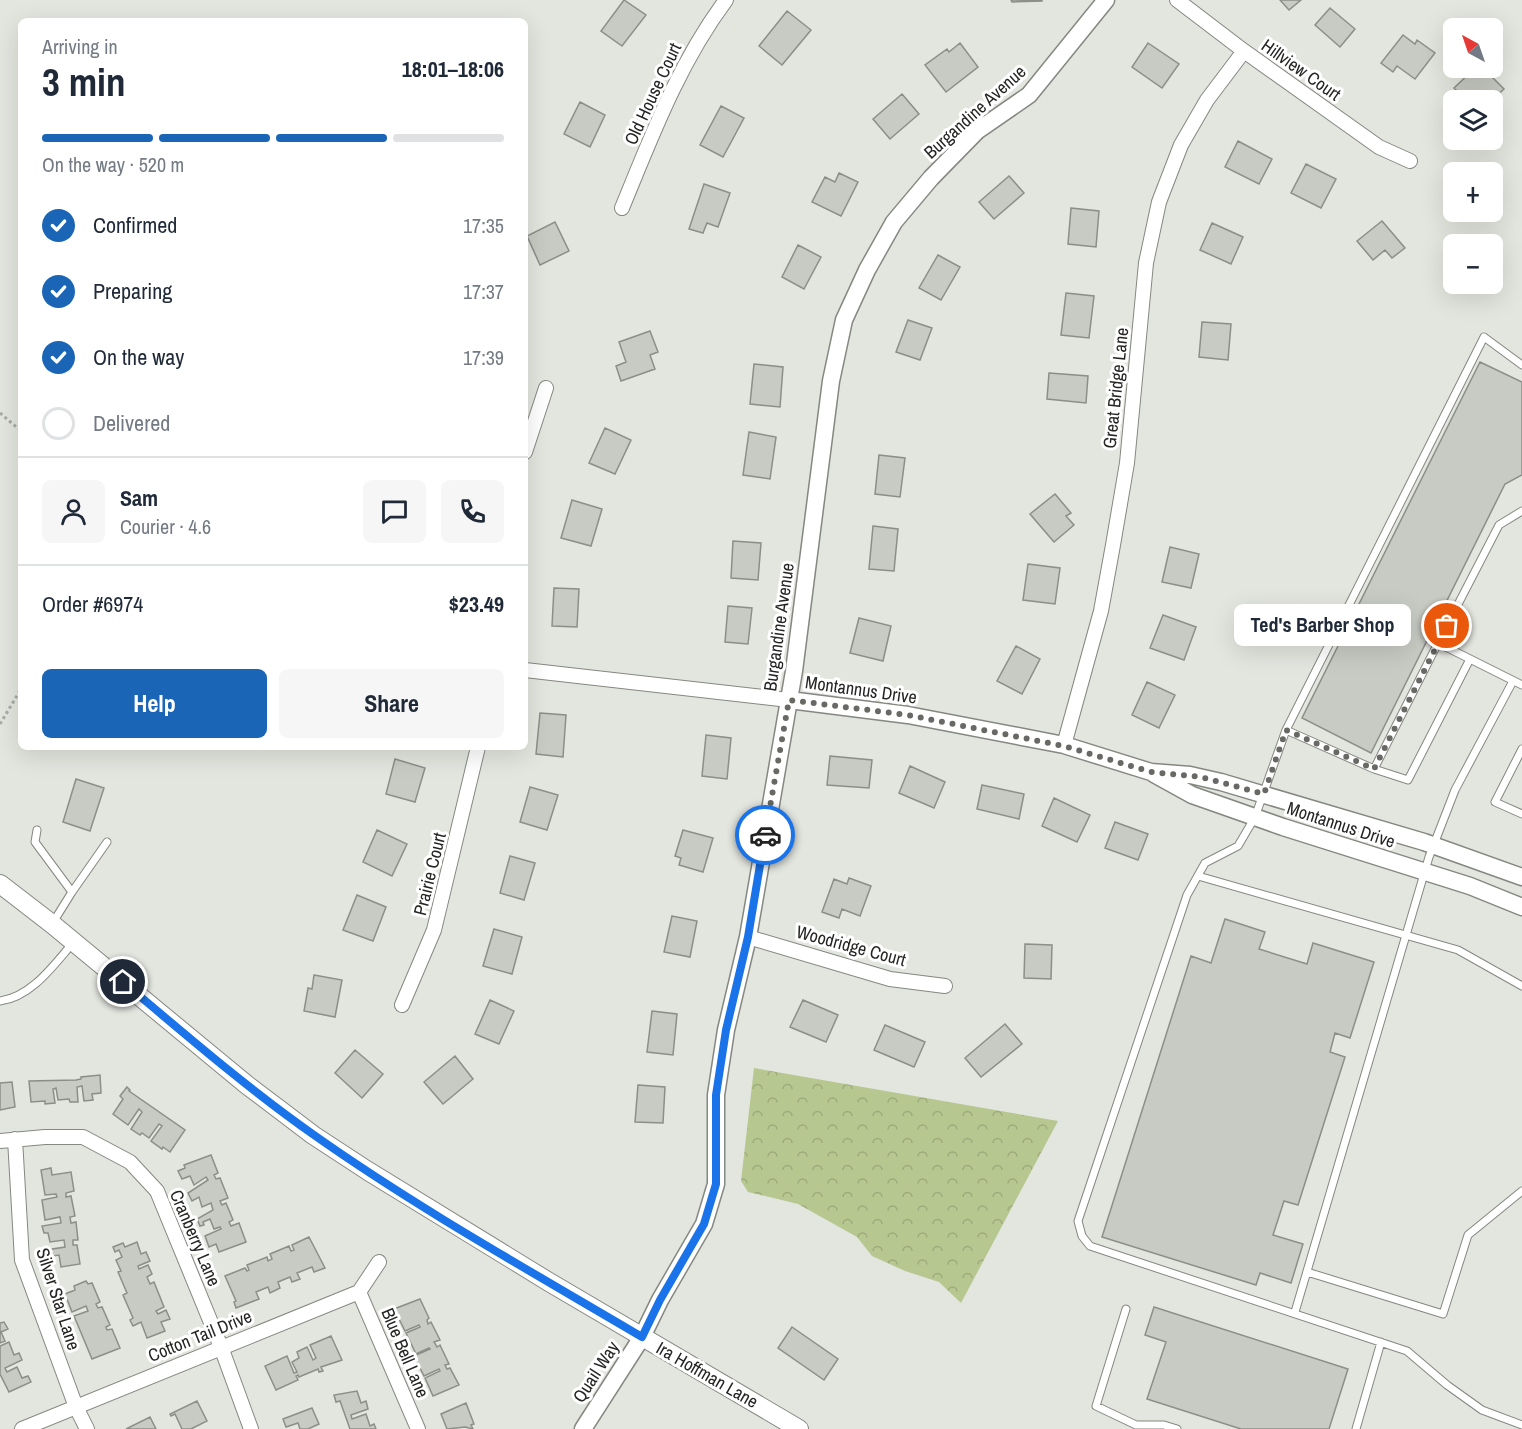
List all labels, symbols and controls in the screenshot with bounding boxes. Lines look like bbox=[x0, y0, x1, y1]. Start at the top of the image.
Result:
north arrow bbox=[1443, 18, 1503, 78]
map controls bbox=[1443, 18, 1503, 294]
text: Arriving in bbox=[42, 33, 118, 60]
street label: Hillview Court bbox=[1256, 33, 1346, 106]
street label: Old House Court bbox=[618, 39, 687, 149]
text: 18:01–18:06 bbox=[402, 54, 504, 84]
text: 3 min bbox=[42, 56, 126, 108]
street label: Burgandine Avenue bbox=[918, 59, 1031, 164]
button: layers bbox=[1443, 90, 1503, 150]
text: On the way · 520 m bbox=[42, 151, 184, 178]
button: + bbox=[1443, 162, 1503, 222]
icon: check bbox=[42, 209, 75, 242]
text: Confirmed bbox=[93, 210, 177, 240]
text: 17:35 bbox=[463, 212, 504, 239]
button: − bbox=[1443, 234, 1503, 294]
icon: check bbox=[42, 275, 75, 308]
text: Preparing bbox=[93, 276, 172, 306]
text: 17:37 bbox=[463, 278, 504, 305]
street label: Great Bridge Lane bbox=[1097, 326, 1134, 450]
icon: check bbox=[42, 341, 75, 374]
text: On the way bbox=[93, 342, 184, 372]
text: 17:39 bbox=[463, 344, 504, 371]
text: Delivered bbox=[93, 408, 170, 438]
button: person bbox=[42, 480, 105, 543]
button: chat bbox=[363, 480, 426, 543]
button: phone bbox=[441, 480, 504, 543]
text: Sam bbox=[120, 483, 158, 513]
text: Courier · 4.6 bbox=[120, 513, 211, 540]
street label: Burgandine Avenue bbox=[757, 561, 800, 693]
text: Order #6974 bbox=[42, 589, 143, 619]
text: $23.49 bbox=[449, 589, 504, 619]
pin bbox=[1421, 600, 1472, 651]
callout: Ted's Barber Shop bbox=[1234, 605, 1411, 647]
icon: bag bbox=[1430, 609, 1463, 642]
text: Ted's Barber Shop bbox=[1251, 611, 1394, 638]
button: Help bbox=[42, 669, 267, 738]
button: Share bbox=[279, 669, 504, 738]
street label: Montannus Drive bbox=[804, 669, 918, 710]
street label: Montannus Drive bbox=[1284, 795, 1398, 854]
courier bbox=[735, 805, 795, 865]
icon: car bbox=[749, 819, 782, 852]
street label: Prairie Court bbox=[407, 830, 452, 918]
street label: Woodridge Court bbox=[794, 919, 909, 972]
pin bbox=[97, 956, 148, 1007]
icon: home bbox=[106, 965, 139, 998]
street label: Cranberry Lane bbox=[164, 1186, 227, 1290]
street label: Silver Star Lane bbox=[30, 1245, 87, 1353]
street label: Cotton Tail Drive bbox=[144, 1303, 255, 1368]
street label: Blue Bell Lane bbox=[375, 1304, 436, 1401]
street label: Ira Hoffman Lane bbox=[652, 1335, 763, 1414]
street label: Quail Way bbox=[566, 1336, 625, 1407]

